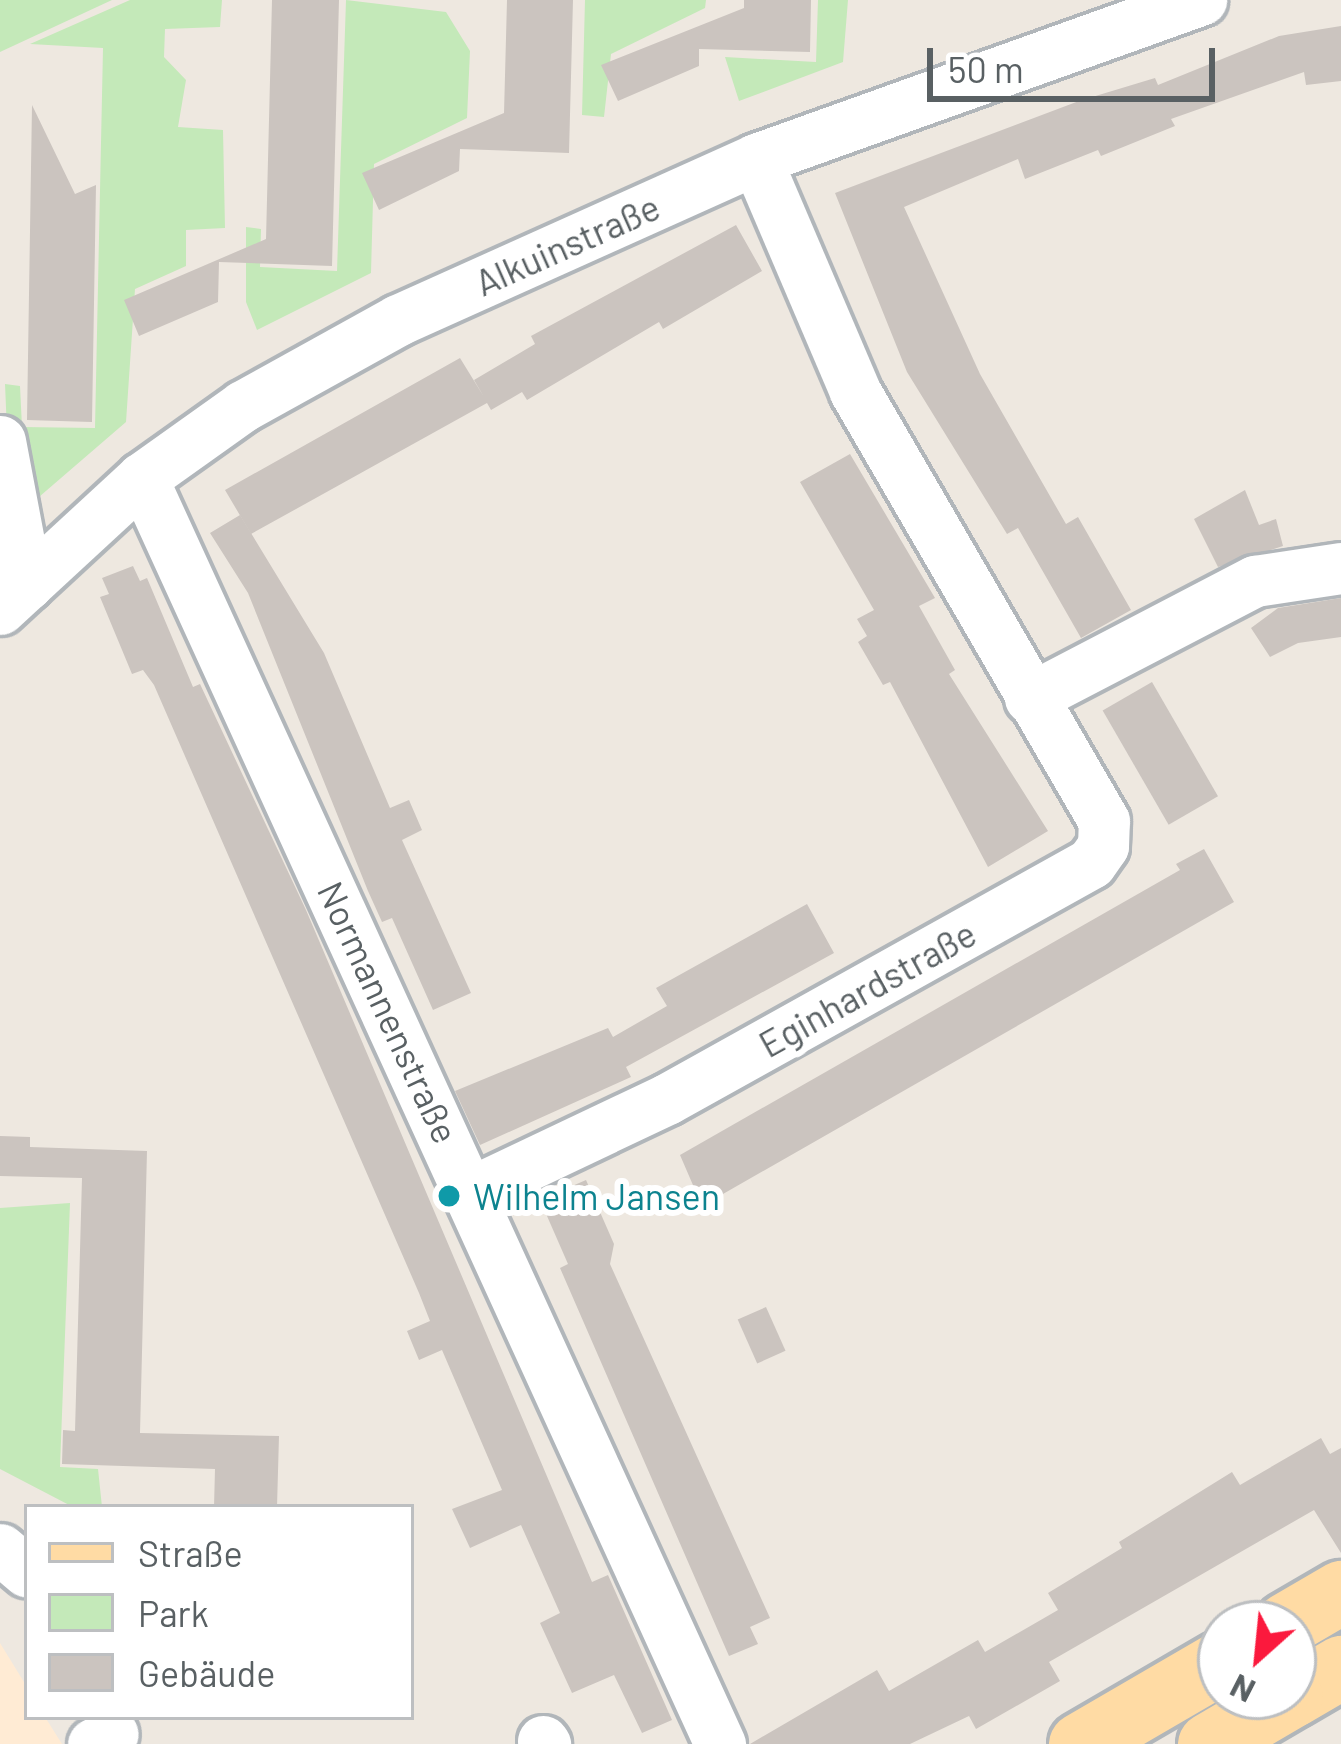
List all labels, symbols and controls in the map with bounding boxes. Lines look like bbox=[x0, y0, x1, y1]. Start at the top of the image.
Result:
scale bar bbox=[933, 24, 1221, 98]
text: 50 m bbox=[948, 47, 1024, 90]
street label: Alkuinstraße bbox=[468, 184, 666, 304]
street label: Normannenstraße bbox=[310, 874, 468, 1150]
street label: Eginhardstraße bbox=[751, 911, 983, 1065]
place label: Wilhelm Jansen bbox=[473, 1174, 720, 1218]
marker: Wilhelm Jansen bbox=[436, 1183, 462, 1209]
legend bbox=[24, 1504, 414, 1720]
text: Straße bbox=[138, 1531, 243, 1574]
text: Park bbox=[138, 1591, 209, 1634]
north arrow bbox=[1197, 1600, 1317, 1720]
text: Gebäude bbox=[138, 1651, 275, 1694]
text: N bbox=[1223, 1667, 1261, 1712]

